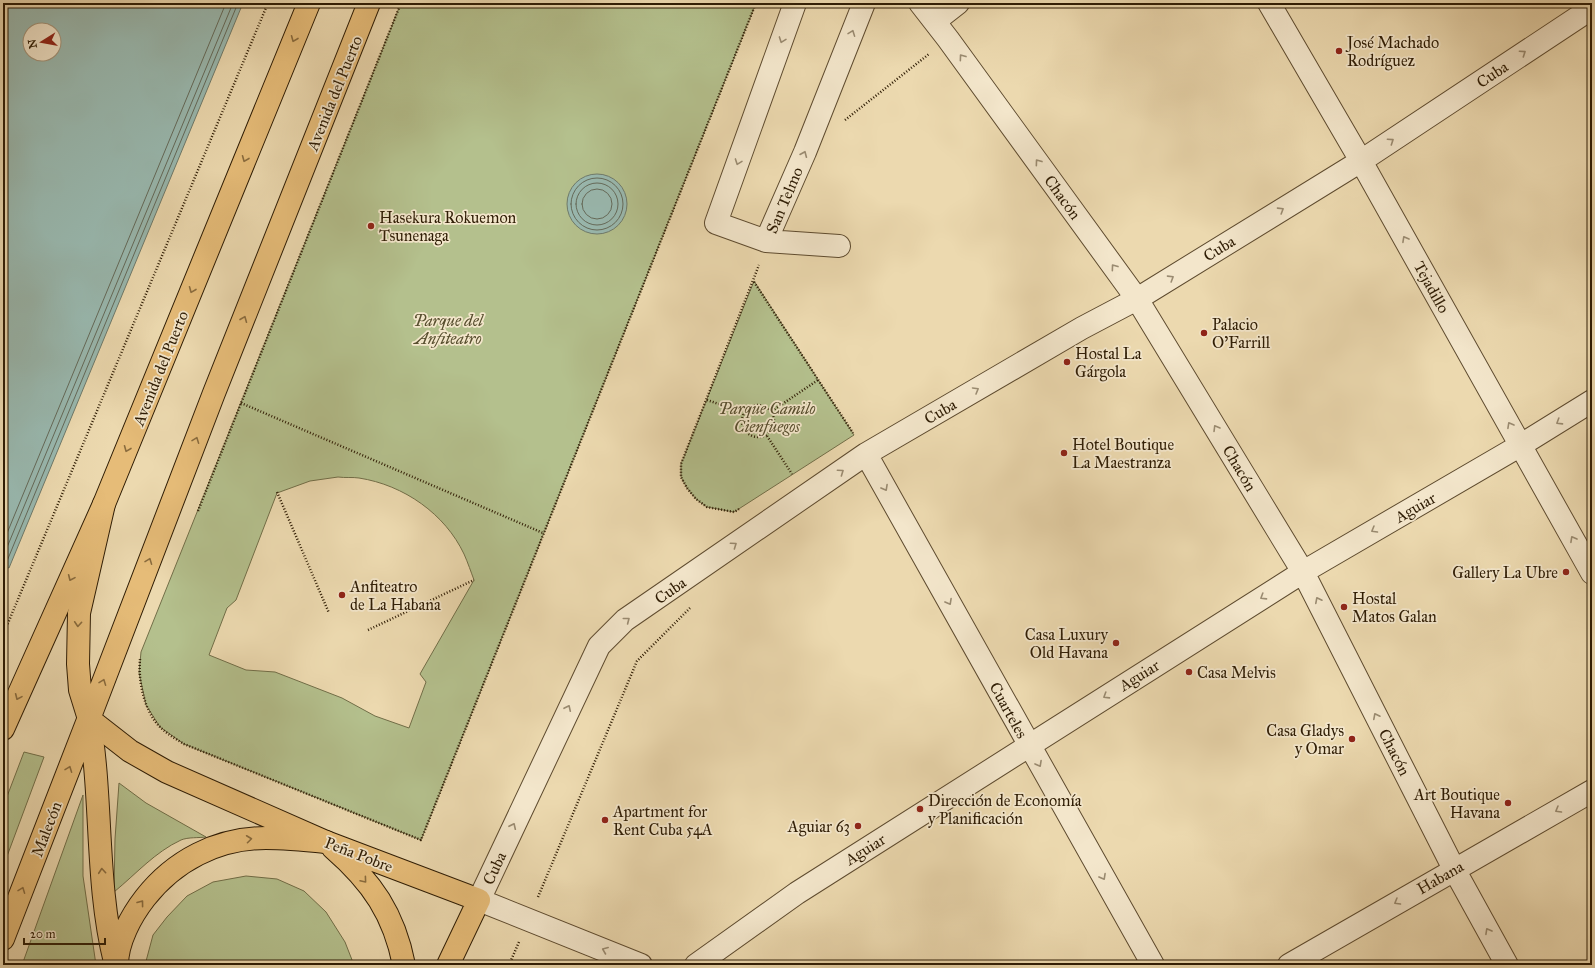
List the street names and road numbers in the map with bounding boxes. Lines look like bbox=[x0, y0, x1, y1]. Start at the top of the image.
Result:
street label: Avenida del Puerto bbox=[302, 33, 366, 154]
street label: Cuba bbox=[1473, 57, 1512, 92]
street label: San Telmo bbox=[762, 164, 807, 236]
street label: Chacón bbox=[1040, 171, 1085, 223]
street label: Cuba bbox=[1200, 231, 1239, 265]
street label: Tejadillo bbox=[1410, 258, 1453, 316]
street label: Avenida del Puerto bbox=[128, 308, 192, 429]
street label: Cuba bbox=[921, 395, 960, 428]
street label: Chacón bbox=[1219, 442, 1261, 495]
street label: Aguiar bbox=[1391, 488, 1440, 528]
street label: Cuba bbox=[651, 573, 690, 608]
street label: Aguiar bbox=[1115, 656, 1164, 697]
street label: Cuarteles bbox=[985, 679, 1032, 742]
street label: Chacón bbox=[1375, 726, 1415, 779]
street label: Malecón bbox=[27, 798, 66, 860]
street label: Aguiar bbox=[841, 830, 890, 871]
street label: Peña Pobre bbox=[322, 833, 396, 876]
street label: Cuba bbox=[479, 849, 510, 888]
street label: Habana bbox=[1414, 856, 1467, 898]

